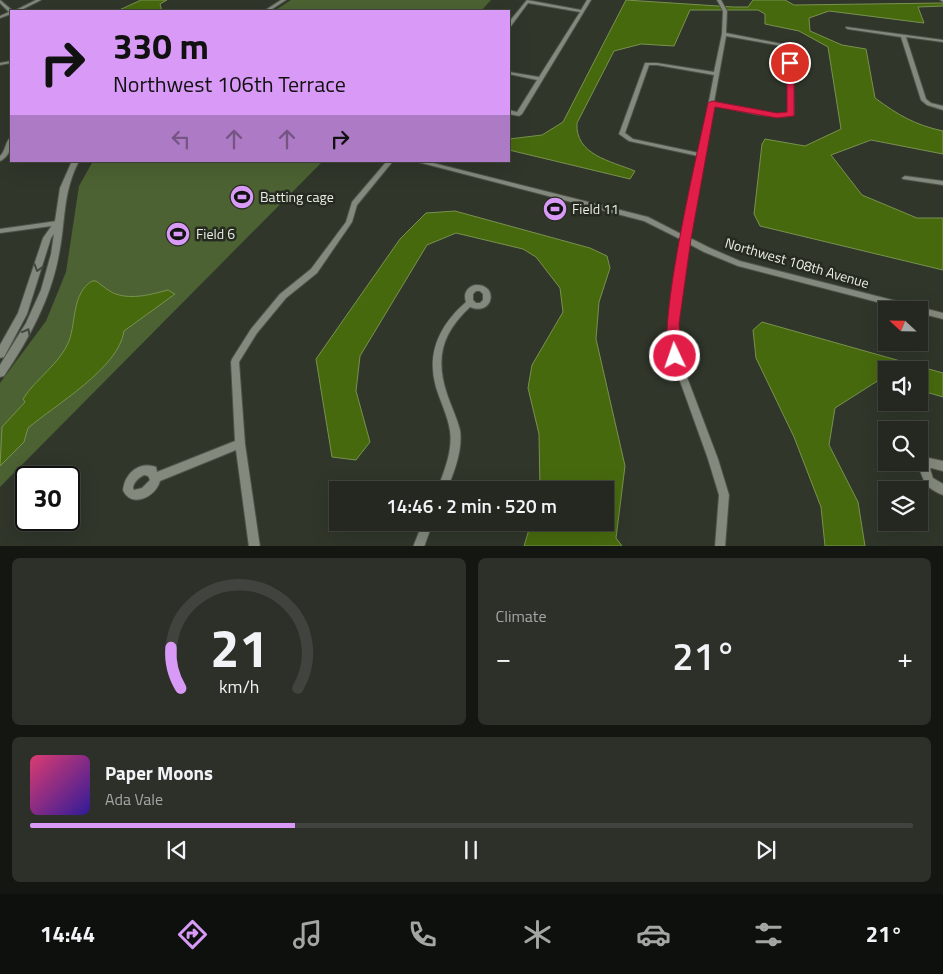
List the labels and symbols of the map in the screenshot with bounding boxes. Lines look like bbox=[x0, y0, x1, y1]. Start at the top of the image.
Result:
pin bbox=[769, 42, 811, 84]
sports icon: Batting cage bbox=[229, 184, 255, 210]
place label: Batting cage bbox=[260, 186, 334, 207]
sports icon: Field 11 bbox=[542, 196, 568, 222]
place label: Field 11 bbox=[572, 198, 619, 219]
sports icon: Field 6 bbox=[165, 221, 191, 247]
place label: Field 6 bbox=[196, 223, 235, 244]
street label: Northwest 108th Avenue bbox=[723, 232, 872, 293]
one-way arrow bbox=[34, 263, 44, 271]
north arrow bbox=[878, 301, 928, 351]
one-way arrow bbox=[20, 328, 30, 337]
position arrow bbox=[648, 329, 700, 381]
speed limit sign: 30 bbox=[15, 466, 80, 531]

